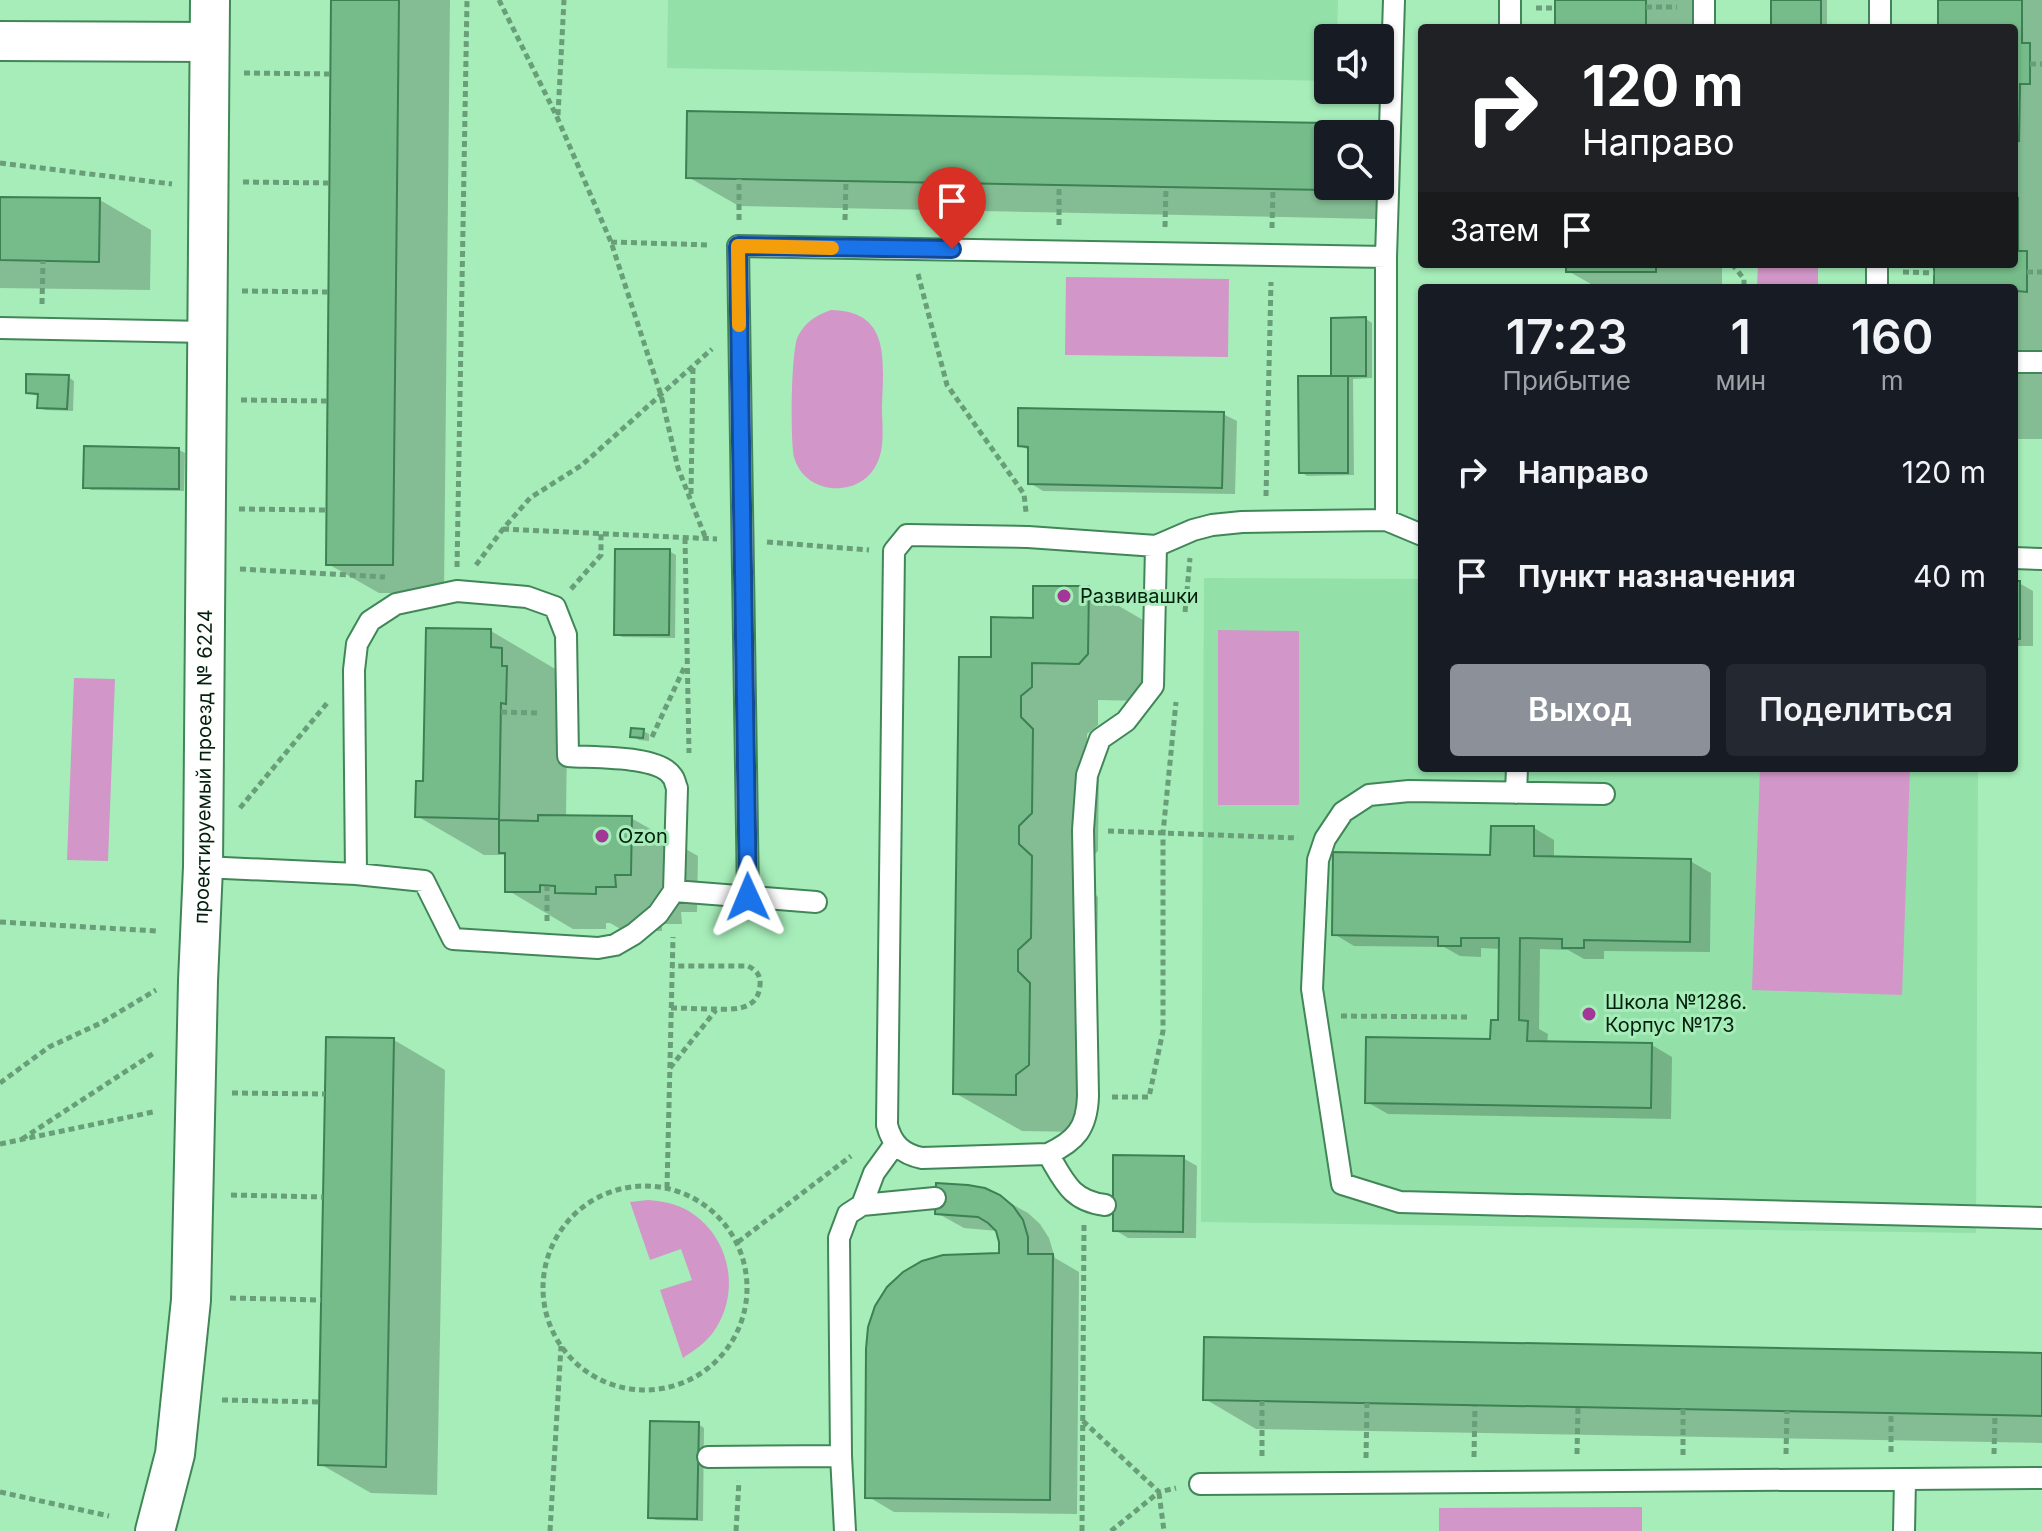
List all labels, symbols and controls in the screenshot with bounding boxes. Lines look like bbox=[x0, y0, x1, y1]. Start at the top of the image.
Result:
map controls bbox=[1314, 24, 1394, 200]
button: sound bbox=[1314, 24, 1394, 104]
text: 120 m bbox=[1582, 52, 1744, 120]
icon: right bbox=[1450, 56, 1554, 160]
button: search bbox=[1314, 120, 1394, 200]
text: Направо bbox=[1582, 120, 1735, 164]
pin bbox=[918, 167, 986, 249]
icon: arrive bbox=[930, 179, 974, 223]
icon: arrive bbox=[1555, 208, 1599, 252]
text: Затем bbox=[1450, 212, 1539, 248]
text: 17:23 bbox=[1506, 307, 1628, 366]
text: 1 bbox=[1731, 307, 1751, 366]
text: 160 bbox=[1851, 307, 1933, 366]
text: Прибытие bbox=[1503, 365, 1631, 396]
text: мин bbox=[1715, 365, 1766, 396]
text: m bbox=[1881, 365, 1903, 396]
icon: right bbox=[1450, 450, 1494, 494]
text: Направо bbox=[1518, 454, 1649, 490]
text: 120 m bbox=[1902, 454, 1986, 490]
icon: arrive bbox=[1450, 554, 1494, 598]
text: Пункт назначения bbox=[1518, 558, 1796, 594]
text: 40 m bbox=[1913, 558, 1986, 594]
place label: Развивашки bbox=[1080, 584, 1199, 608]
marker: Развивашки bbox=[1055, 587, 1073, 605]
street label: проектируемый проезд № 6224 bbox=[189, 609, 217, 924]
button: Выход bbox=[1450, 664, 1710, 756]
button: Поделиться bbox=[1726, 664, 1986, 756]
place label: Ozon bbox=[618, 824, 668, 848]
marker: Ozon bbox=[593, 827, 611, 845]
position arrow bbox=[706, 855, 790, 939]
place label: Школа №1286. Корпус №173 bbox=[1605, 990, 1747, 1037]
marker: Школа №1286. Корпус №173 bbox=[1580, 1005, 1598, 1023]

